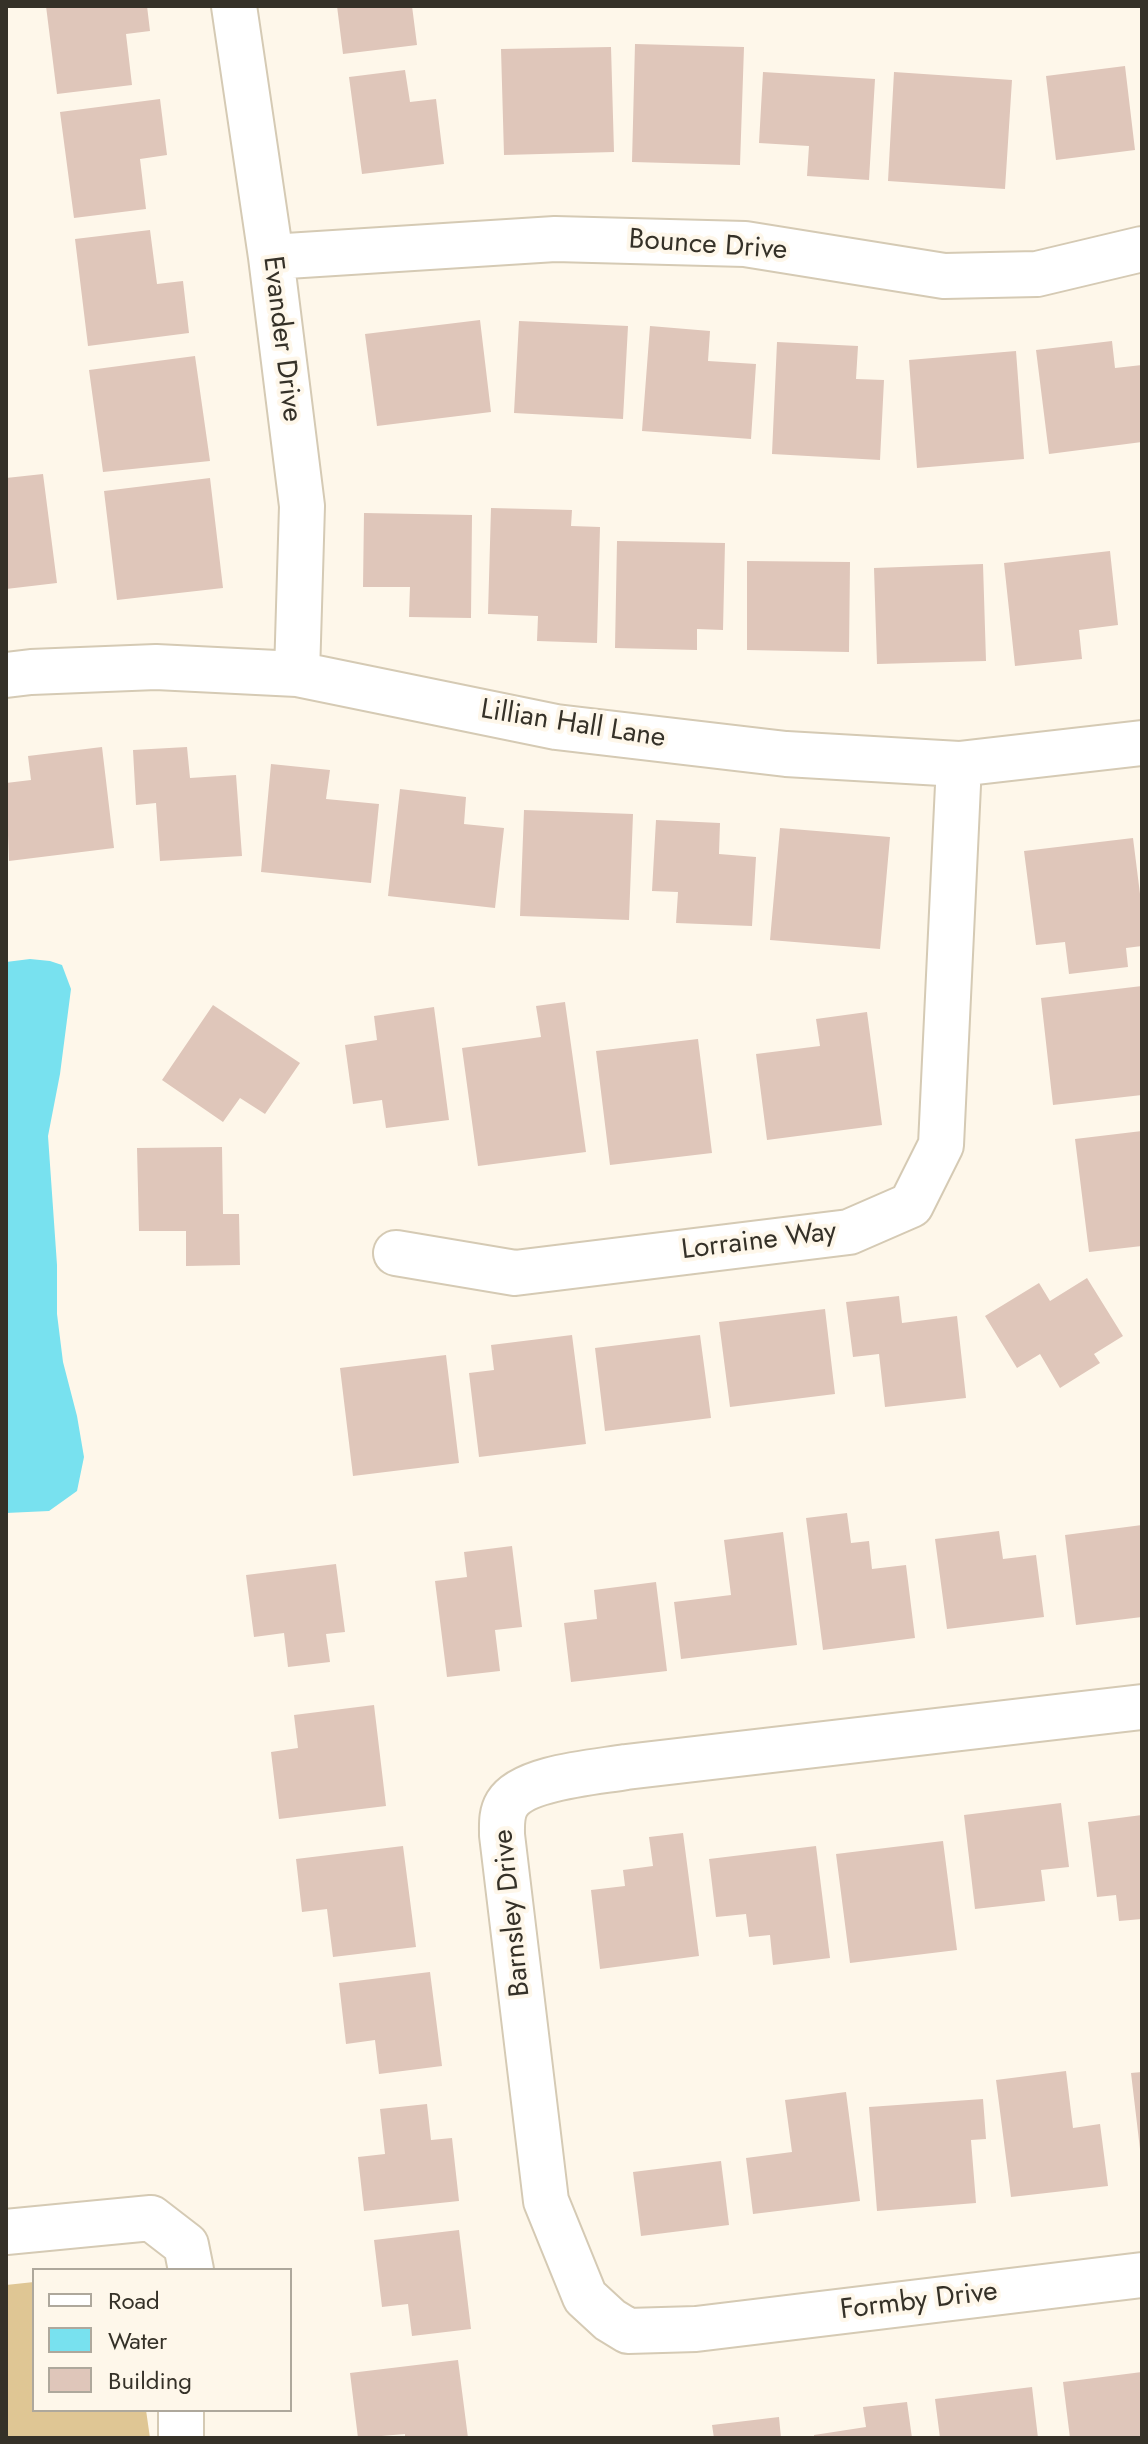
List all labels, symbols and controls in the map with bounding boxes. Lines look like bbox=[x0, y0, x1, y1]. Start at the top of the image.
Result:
street label: Bounce Drive bbox=[628, 224, 788, 268]
street label: Evander Drive bbox=[254, 254, 308, 424]
street label: Lillian Hall Lane bbox=[478, 694, 668, 756]
street label: Lorraine Way bbox=[680, 1216, 838, 1268]
street label: Barnsley Drive bbox=[488, 1828, 538, 1998]
legend bbox=[32, 2268, 292, 2412]
street label: Formby Drive bbox=[838, 2276, 1000, 2328]
text: Road bbox=[108, 2283, 160, 2318]
text: Water bbox=[108, 2323, 167, 2358]
text: Building bbox=[108, 2363, 192, 2398]

